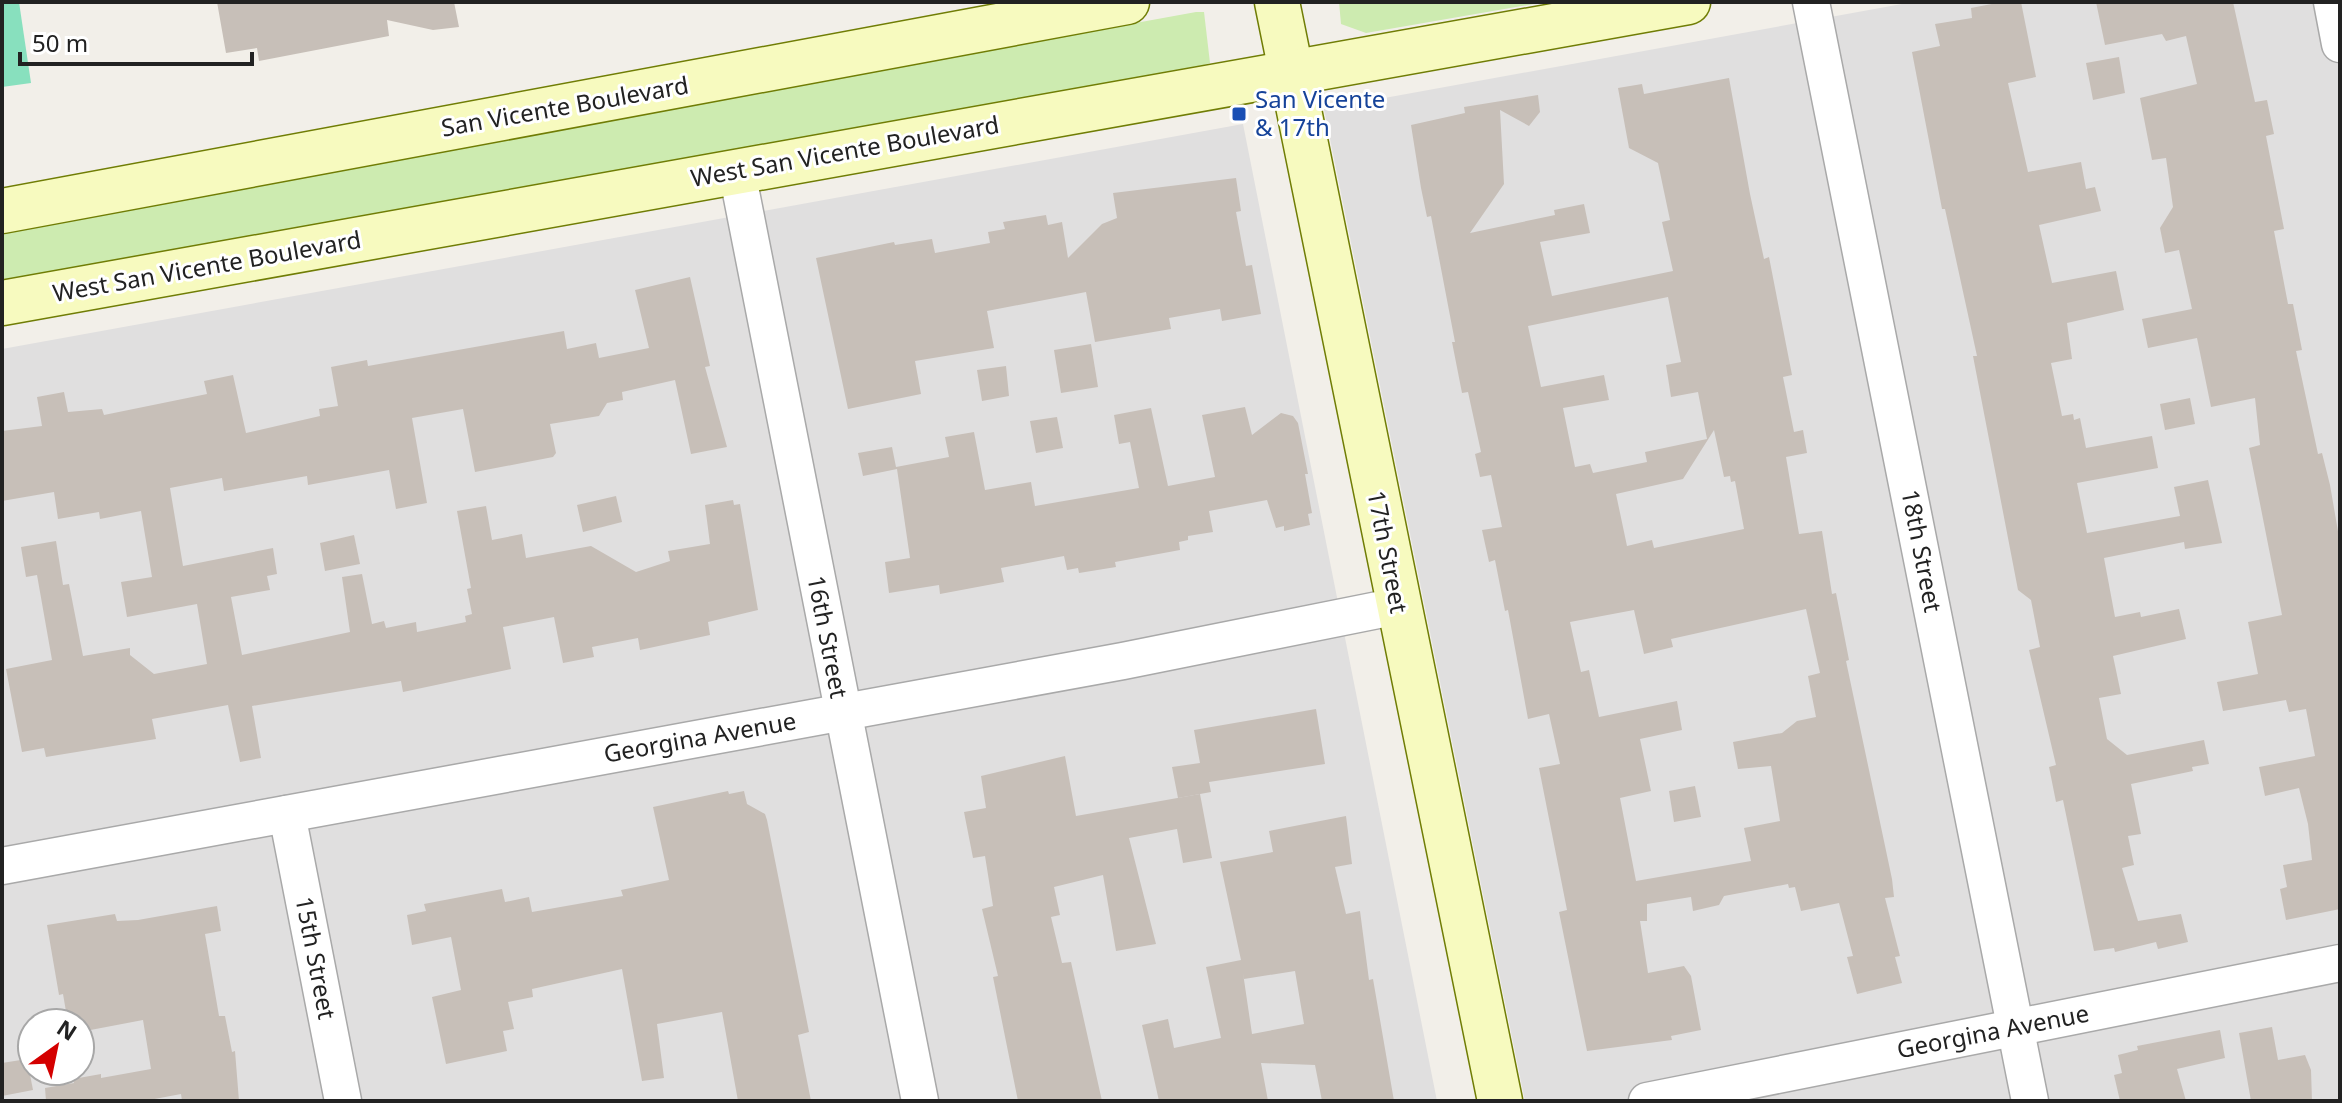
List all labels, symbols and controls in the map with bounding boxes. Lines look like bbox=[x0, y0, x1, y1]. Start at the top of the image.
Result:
scale bar bbox=[20, 16, 252, 66]
text: 50 m bbox=[32, 26, 88, 59]
street label: San Vicente Boulevard bbox=[438, 68, 691, 144]
place label: San Vicente & 17th bbox=[1255, 82, 1385, 143]
marker: San Vicente & 17th bbox=[1230, 105, 1248, 123]
street label: West San Vicente Boulevard bbox=[688, 107, 1001, 194]
street label: West San Vicente Boulevard bbox=[50, 222, 363, 309]
street label: 18th Street bbox=[1894, 487, 1951, 615]
street label: 17th Street bbox=[1360, 488, 1417, 616]
street label: 16th Street bbox=[800, 573, 857, 701]
street label: Georgina Avenue bbox=[601, 703, 799, 770]
street label: 15th Street bbox=[288, 894, 345, 1022]
street label: Georgina Avenue bbox=[1894, 996, 2092, 1065]
north arrow bbox=[16, 1007, 96, 1087]
text: N bbox=[52, 1012, 83, 1047]

